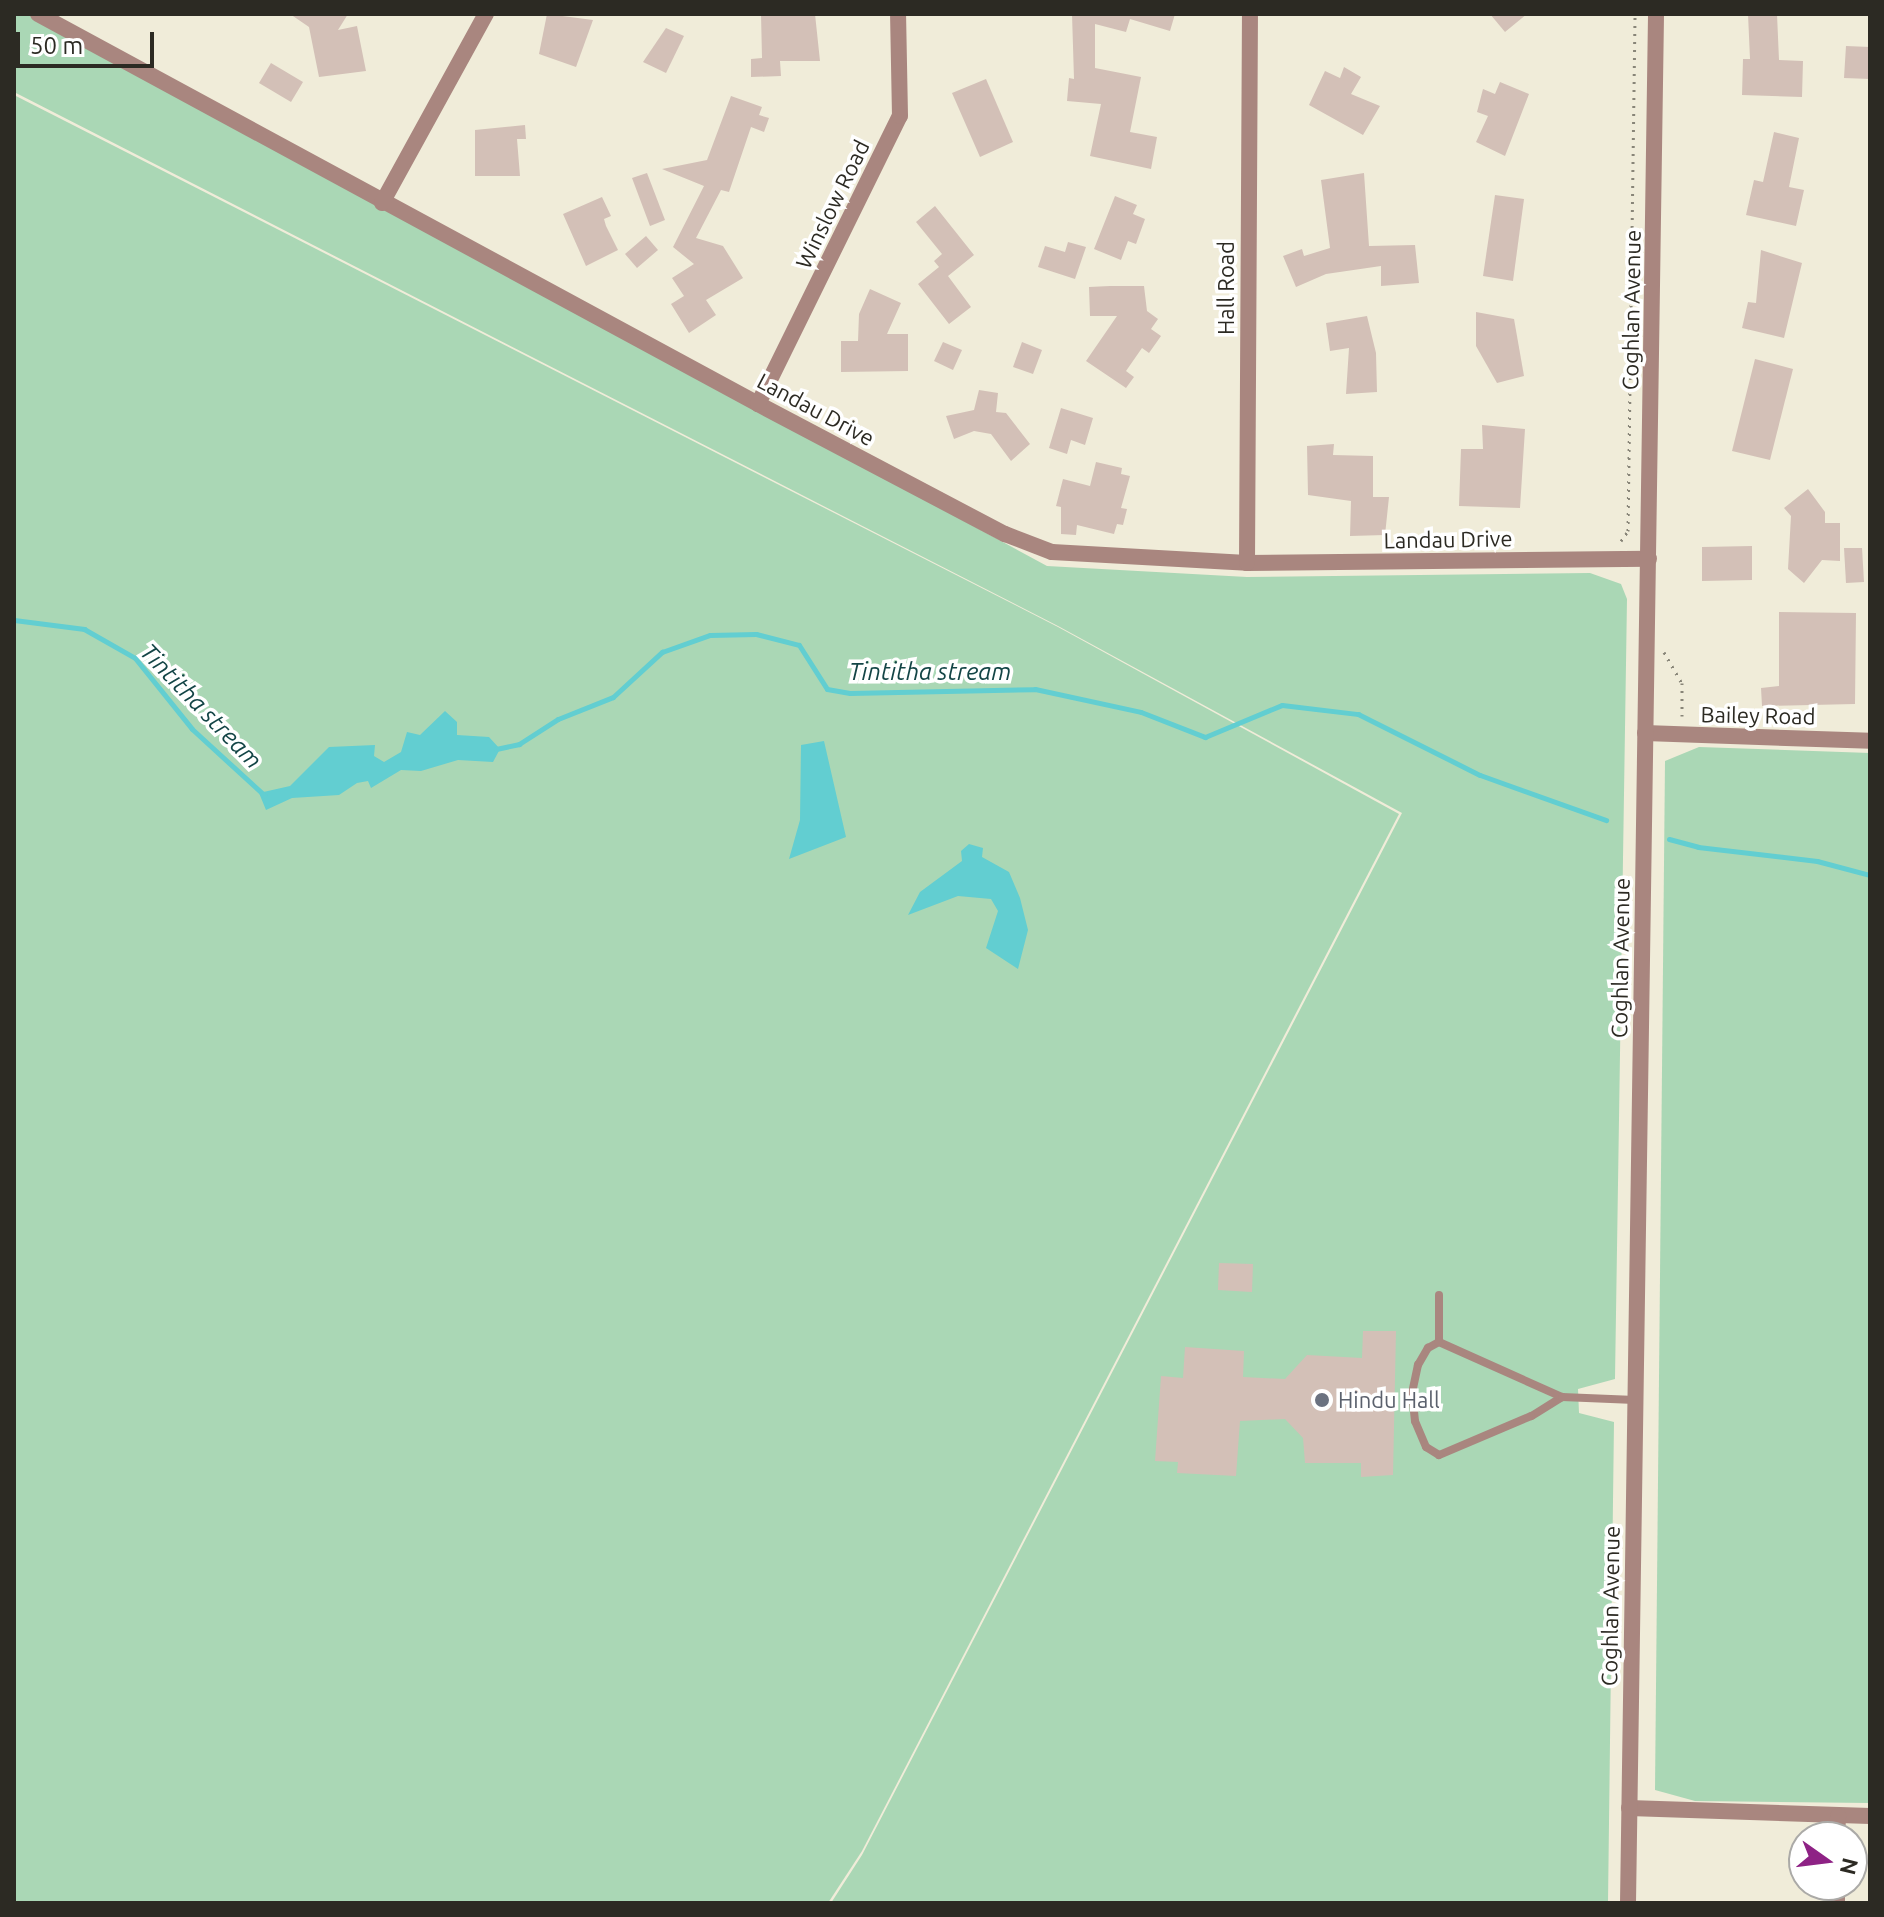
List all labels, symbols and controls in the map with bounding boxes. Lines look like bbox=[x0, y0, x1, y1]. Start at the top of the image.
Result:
scale bar bbox=[20, 16, 158, 66]
text: 50 m bbox=[30, 32, 83, 59]
street label: Winslow Road bbox=[790, 135, 874, 273]
street label: Coghlan Avenue bbox=[1616, 230, 1646, 390]
street label: Hall Road bbox=[1213, 241, 1239, 335]
street label: Landau Drive bbox=[753, 367, 879, 451]
street label: Landau Drive bbox=[1383, 525, 1513, 553]
water label: Tintitha stream bbox=[134, 638, 268, 774]
water label: Tintitha stream bbox=[849, 658, 1011, 686]
street label: Bailey Road bbox=[1700, 701, 1816, 729]
street label: Coghlan Avenue bbox=[1605, 878, 1635, 1038]
place label: Hindu Hall bbox=[1338, 1387, 1440, 1413]
marker: Hindu Hall bbox=[1313, 1391, 1331, 1409]
street label: Coghlan Avenue bbox=[1595, 1526, 1625, 1686]
north arrow bbox=[1788, 1821, 1868, 1901]
text: N bbox=[1836, 1855, 1864, 1877]

